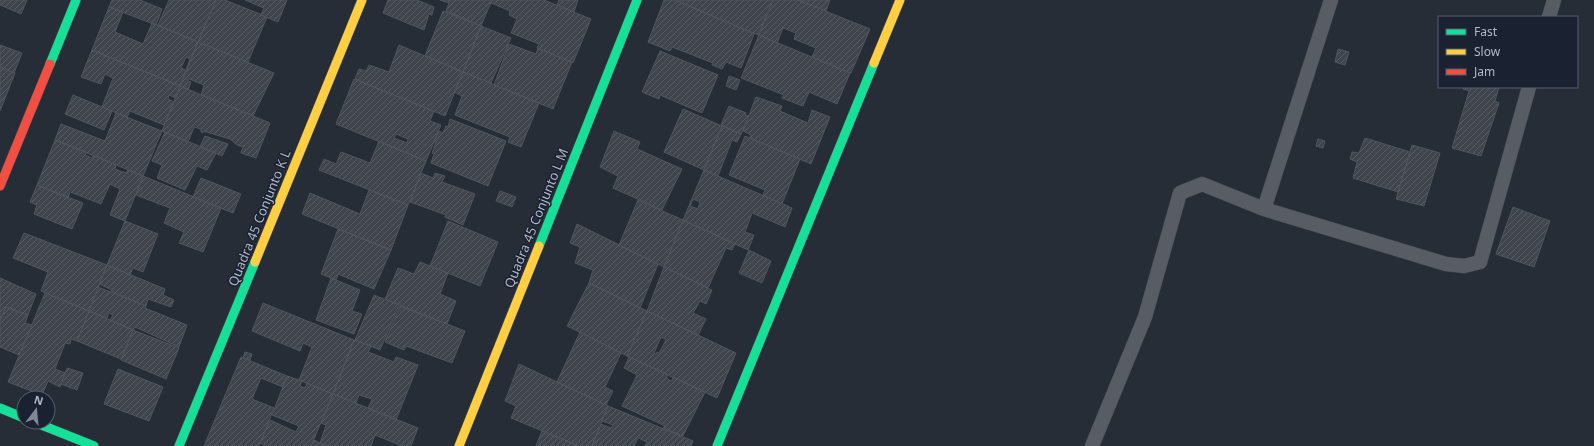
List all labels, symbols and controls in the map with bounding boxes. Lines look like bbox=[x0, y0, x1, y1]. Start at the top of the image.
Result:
legend bbox=[1438, 16, 1578, 88]
text: Fast bbox=[1474, 23, 1498, 40]
text: Slow bbox=[1474, 43, 1501, 60]
text: Jam bbox=[1473, 63, 1495, 80]
street label: Quadra 45 Conjunto L M bbox=[500, 146, 572, 290]
street label: Quadra 45 Conjunto K L bbox=[223, 147, 295, 289]
north arrow bbox=[16, 390, 56, 430]
text: N bbox=[33, 391, 45, 408]

